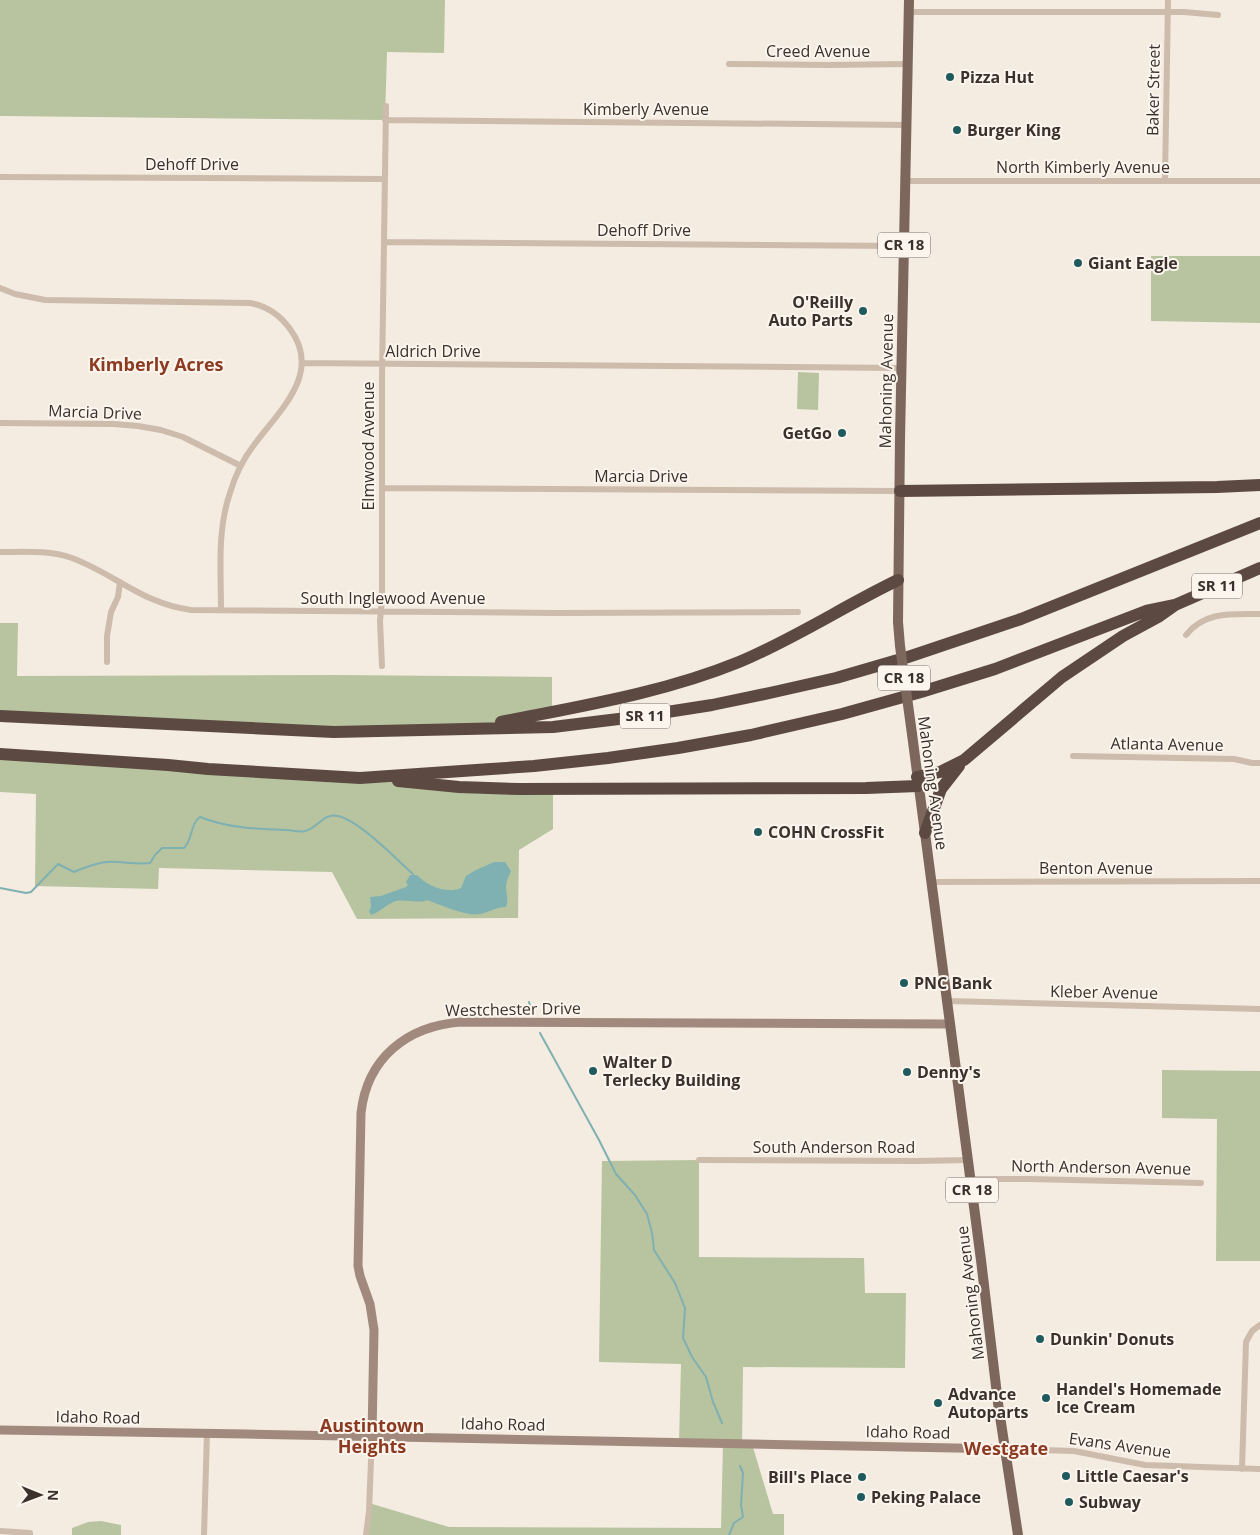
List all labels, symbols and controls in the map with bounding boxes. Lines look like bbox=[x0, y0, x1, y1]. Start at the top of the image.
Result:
street label: Creed Avenue bbox=[766, 40, 870, 62]
street label: Baker Street bbox=[1141, 44, 1165, 136]
place label: Pizza Hut bbox=[960, 66, 1034, 88]
marker: Pizza Hut bbox=[944, 71, 956, 83]
street label: Kimberly Avenue bbox=[583, 98, 709, 120]
place label: Burger King bbox=[967, 119, 1061, 141]
marker: Burger King bbox=[951, 124, 963, 136]
street label: Dehoff Drive bbox=[145, 153, 239, 175]
street label: North Kimberly Avenue bbox=[996, 156, 1170, 178]
street label: Dehoff Drive bbox=[597, 219, 691, 241]
road number: CR 18 bbox=[878, 232, 930, 258]
place label: Giant Eagle bbox=[1088, 252, 1178, 274]
marker: Giant Eagle bbox=[1072, 257, 1084, 269]
place label: O'Reilly Auto Parts bbox=[769, 291, 854, 331]
marker: O'Reilly Auto Parts bbox=[857, 305, 869, 317]
street label: Mahoning Avenue bbox=[874, 313, 898, 449]
street label: Aldrich Drive bbox=[385, 340, 481, 362]
district label: Kimberly Acres bbox=[88, 352, 224, 376]
street label: Elmwood Avenue bbox=[357, 381, 379, 511]
street label: Marcia Drive bbox=[48, 399, 142, 425]
place label: GetGo bbox=[783, 422, 832, 444]
marker: GetGo bbox=[836, 427, 848, 439]
street label: Marcia Drive bbox=[594, 465, 688, 487]
road number: SR 11 bbox=[1192, 574, 1242, 598]
street label: South Inglewood Avenue bbox=[300, 587, 486, 609]
road number: CR 18 bbox=[878, 666, 930, 690]
road number: SR 11 bbox=[620, 704, 670, 728]
street label: Mahoning Avenue bbox=[913, 715, 953, 851]
street label: Atlanta Avenue bbox=[1110, 732, 1224, 756]
place label: COHN CrossFit bbox=[768, 821, 884, 843]
marker: COHN CrossFit bbox=[752, 826, 764, 838]
street label: Benton Avenue bbox=[1039, 857, 1153, 879]
place label: PNC Bank bbox=[914, 972, 992, 994]
marker: PNC Bank bbox=[898, 977, 910, 989]
street label: Kleber Avenue bbox=[1050, 980, 1158, 1004]
street label: Westchester Drive bbox=[445, 997, 581, 1021]
place label: Walter D Terlecky Building bbox=[603, 1051, 740, 1091]
place label: Denny's bbox=[917, 1061, 981, 1083]
marker: Walter D Terlecky Building bbox=[587, 1065, 599, 1077]
marker: Denny's bbox=[901, 1066, 913, 1078]
street label: South Anderson Road bbox=[753, 1136, 915, 1158]
street label: North Anderson Avenue bbox=[1011, 1154, 1191, 1180]
road number: CR 18 bbox=[946, 1178, 998, 1202]
street label: Mahoning Avenue bbox=[951, 1225, 989, 1361]
place label: Dunkin' Donuts bbox=[1050, 1328, 1174, 1350]
marker: Dunkin' Donuts bbox=[1034, 1333, 1046, 1345]
place label: Handel's Homemade Ice Cream bbox=[1056, 1378, 1222, 1418]
place label: Advance Autoparts bbox=[948, 1383, 1028, 1423]
marker: Handel's Homemade Ice Cream bbox=[1040, 1392, 1052, 1404]
marker: Advance Autoparts bbox=[932, 1397, 944, 1409]
street label: Idaho Road bbox=[55, 1405, 141, 1429]
street label: Idaho Road bbox=[460, 1412, 546, 1436]
district label: Austintown Heights bbox=[320, 1413, 424, 1458]
street label: Idaho Road bbox=[865, 1420, 951, 1444]
street label: Evans Avenue bbox=[1067, 1427, 1173, 1463]
district label: Westgate bbox=[964, 1436, 1048, 1460]
place label: Little Caesar's bbox=[1076, 1465, 1189, 1487]
place label: Bill's Place bbox=[768, 1466, 852, 1488]
north arrow bbox=[15, 1470, 65, 1520]
marker: Little Caesar's bbox=[1060, 1470, 1072, 1482]
marker: Bill's Place bbox=[856, 1471, 868, 1483]
place label: Peking Palace bbox=[871, 1486, 981, 1508]
text: N bbox=[44, 1489, 63, 1501]
marker: Peking Palace bbox=[855, 1491, 867, 1503]
place label: Subway bbox=[1079, 1491, 1142, 1513]
marker: Subway bbox=[1063, 1496, 1075, 1508]

